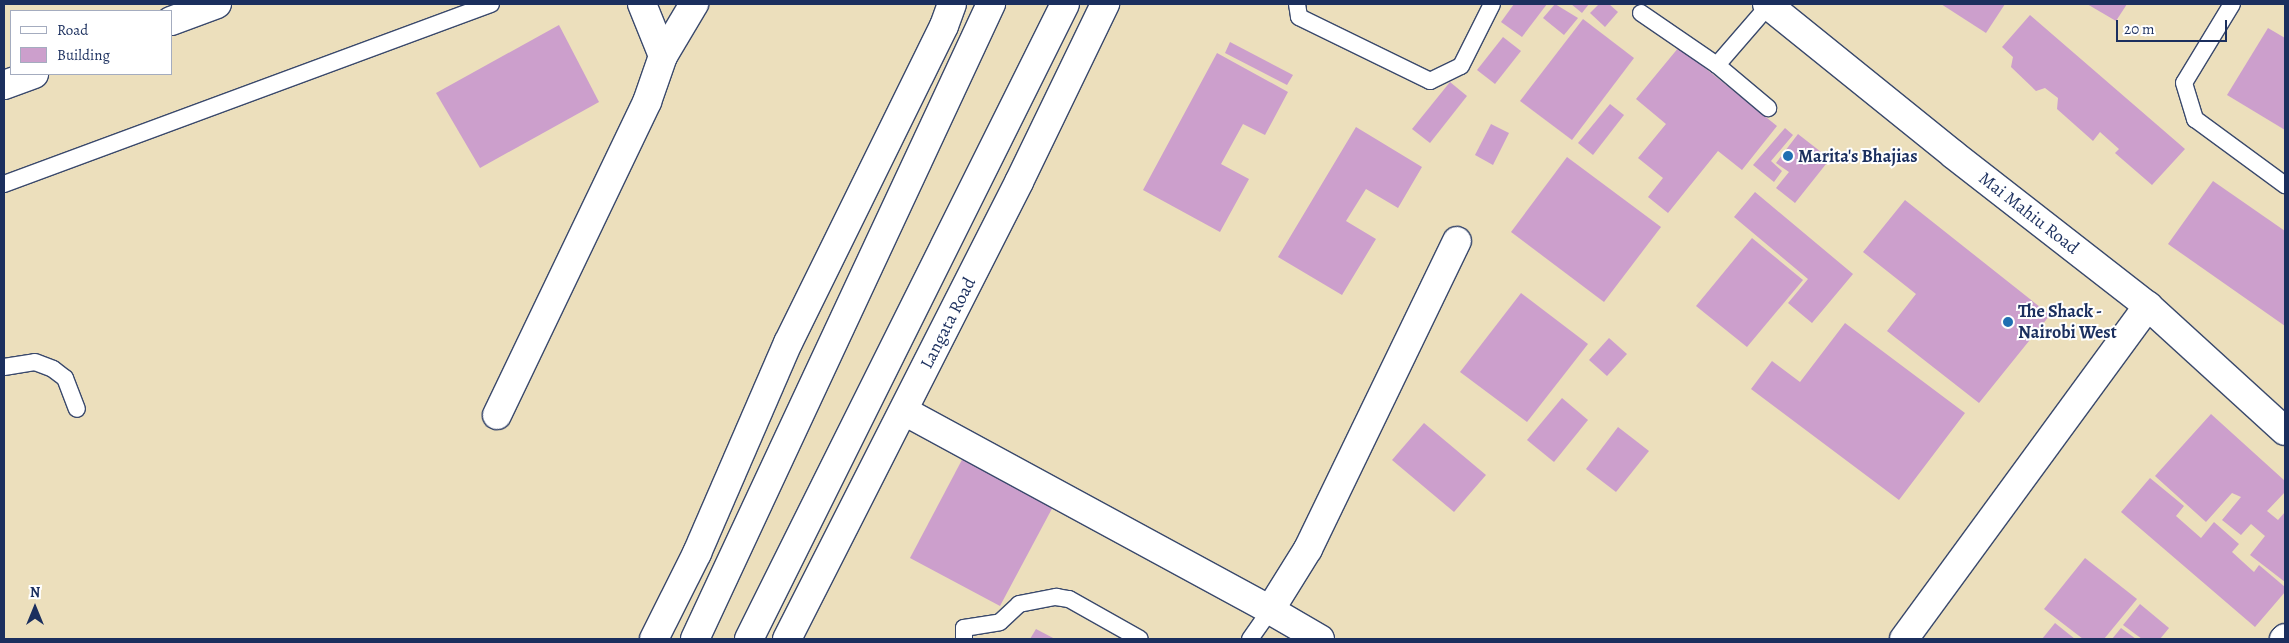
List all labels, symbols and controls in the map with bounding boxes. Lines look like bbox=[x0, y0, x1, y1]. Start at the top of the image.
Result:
legend bbox=[10, 10, 172, 75]
scale bar bbox=[2119, 10, 2230, 42]
text: 20 m bbox=[2124, 19, 2155, 39]
text: Road bbox=[57, 20, 88, 40]
text: Building bbox=[57, 45, 110, 65]
place label: Marita's Bhajias bbox=[1798, 145, 1918, 167]
marker: Marita's Bhajias bbox=[1782, 150, 1794, 162]
street label: Mai Mahiu Road bbox=[1975, 167, 2083, 259]
street label: Langata Road bbox=[916, 274, 980, 372]
place label: The Shack - Nairobi West bbox=[2018, 301, 2117, 344]
marker: The Shack - Nairobi West bbox=[2002, 316, 2014, 328]
north arrow bbox=[10, 583, 60, 633]
text: N bbox=[30, 583, 40, 602]

